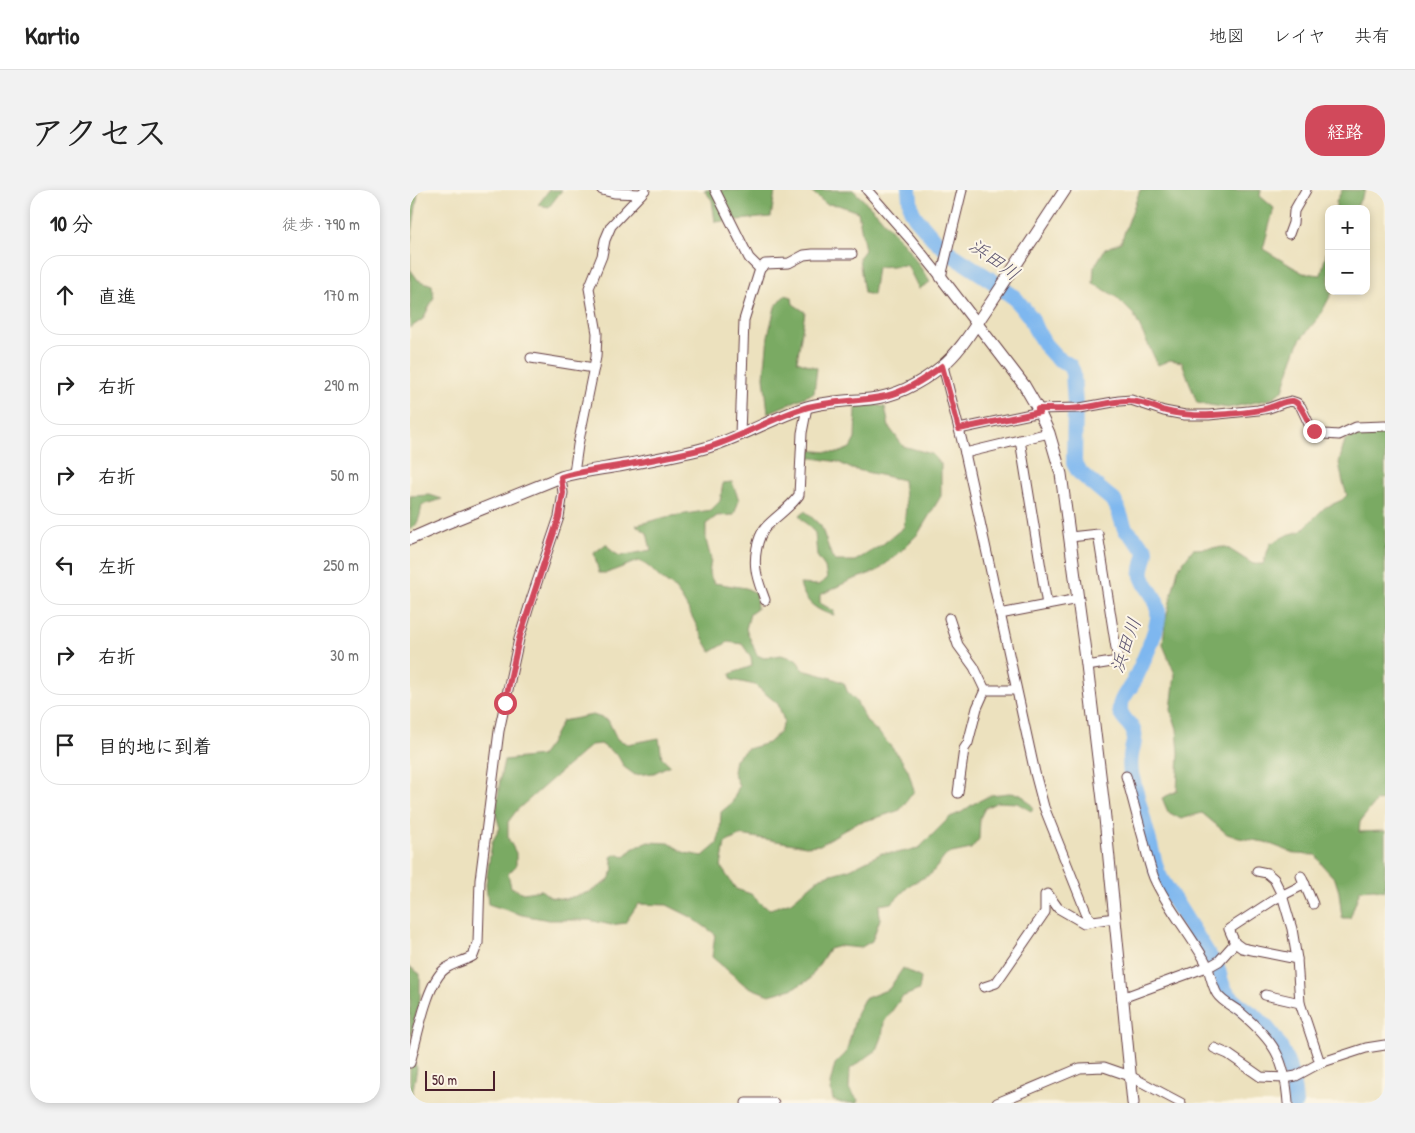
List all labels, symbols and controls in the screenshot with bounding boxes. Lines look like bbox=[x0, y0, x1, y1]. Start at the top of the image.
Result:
text: Kartio bbox=[25, 19, 80, 51]
text: 地図 bbox=[1209, 23, 1245, 48]
text: レイヤ bbox=[1273, 23, 1326, 48]
text: 共有 bbox=[1354, 23, 1390, 48]
button: 経路 bbox=[1305, 105, 1385, 156]
text: アクセス bbox=[30, 109, 168, 156]
map controls bbox=[1325, 205, 1370, 295]
button: + bbox=[1325, 205, 1370, 250]
text: 10 分 bbox=[50, 209, 93, 238]
text: 徒歩 · 790 m bbox=[282, 213, 360, 235]
water label: 浜田川 bbox=[964, 232, 1026, 286]
button: − bbox=[1325, 250, 1370, 295]
icon: ahead bbox=[51, 281, 79, 309]
text: 直進 bbox=[98, 283, 136, 309]
text: 170 m bbox=[324, 284, 359, 306]
icon: right bbox=[51, 371, 79, 399]
text: 右折 bbox=[98, 373, 136, 399]
text: 290 m bbox=[324, 374, 359, 396]
route end bbox=[1303, 420, 1326, 443]
icon: right bbox=[51, 461, 79, 489]
text: 右折 bbox=[98, 463, 136, 489]
text: 50 m bbox=[331, 464, 359, 486]
icon: left bbox=[51, 551, 79, 579]
text: 左折 bbox=[98, 553, 136, 579]
text: 250 m bbox=[323, 554, 359, 576]
water label: 浜田川 bbox=[1103, 614, 1147, 676]
icon: right bbox=[51, 641, 79, 669]
text: 右折 bbox=[98, 643, 136, 669]
text: 30 m bbox=[330, 644, 359, 666]
route start bbox=[494, 692, 517, 715]
icon: arrive bbox=[51, 731, 79, 759]
text: 目的地に到着 bbox=[98, 733, 212, 759]
scale bar bbox=[425, 1068, 495, 1091]
text: 50 m bbox=[432, 1070, 457, 1089]

